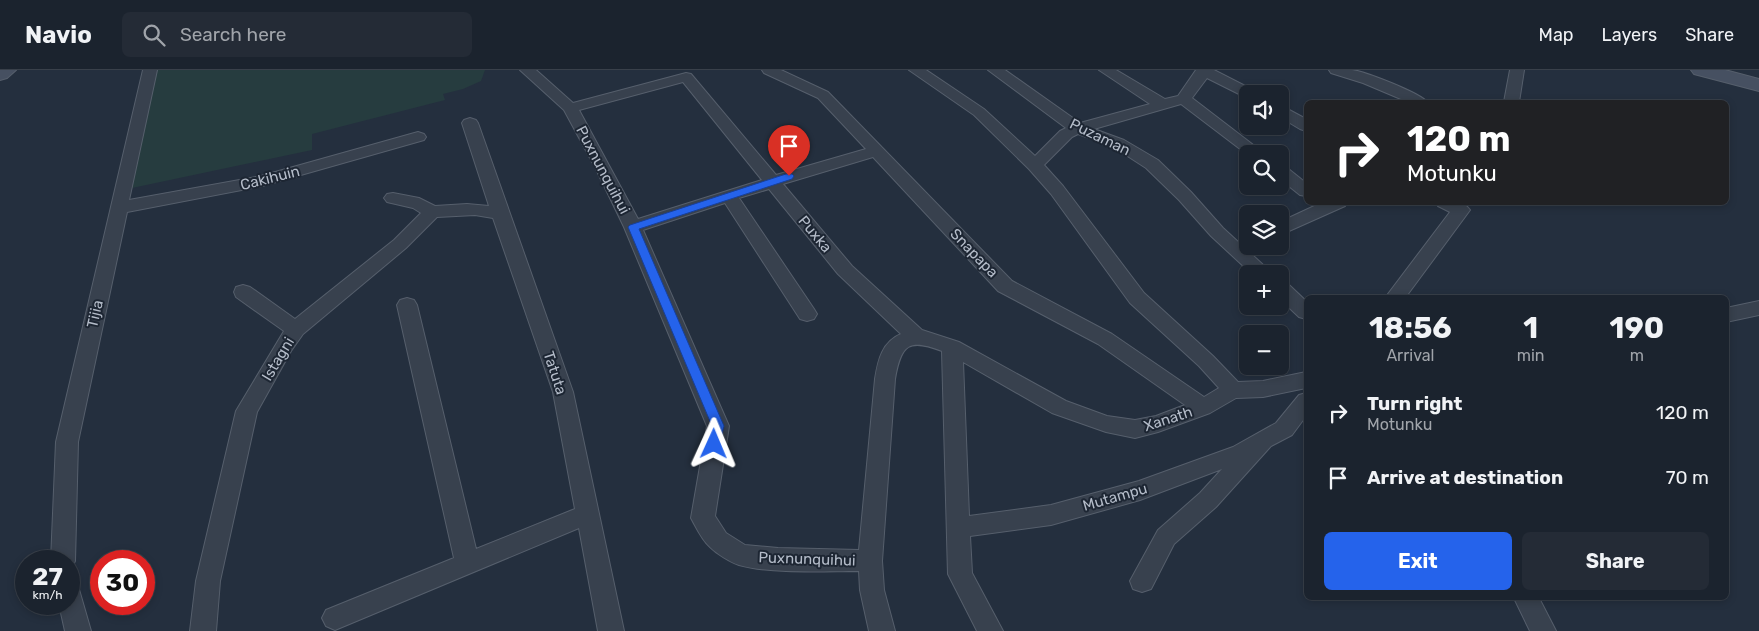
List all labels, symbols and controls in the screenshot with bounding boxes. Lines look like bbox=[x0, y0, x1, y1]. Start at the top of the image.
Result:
search box bbox=[122, 12, 472, 57]
text: Navio bbox=[25, 21, 92, 49]
icon: search bbox=[140, 21, 168, 49]
text: Search here bbox=[180, 23, 286, 46]
text: Map bbox=[1539, 24, 1574, 46]
text: Layers bbox=[1602, 24, 1657, 46]
text: Share bbox=[1685, 24, 1734, 46]
map controls bbox=[1239, 85, 1289, 375]
button: sound bbox=[1239, 85, 1289, 135]
street label: Puzaman bbox=[1067, 115, 1133, 159]
text: 120 m bbox=[1407, 118, 1510, 160]
icon: right bbox=[1324, 120, 1389, 185]
street label: Puxnunquihui bbox=[572, 123, 634, 217]
pin bbox=[768, 125, 810, 176]
icon: arrive bbox=[775, 132, 803, 160]
button: search bbox=[1239, 145, 1289, 195]
text: Motunku bbox=[1407, 160, 1497, 187]
street label: Cakihuin bbox=[238, 162, 302, 194]
button: layers bbox=[1239, 205, 1289, 255]
street label: Puxka bbox=[794, 212, 836, 256]
street label: Snapapa bbox=[946, 225, 1002, 281]
button: + bbox=[1239, 265, 1289, 315]
street label: Tijia bbox=[83, 298, 107, 330]
text: 18:56 bbox=[1369, 310, 1452, 346]
text: 1 bbox=[1523, 310, 1538, 346]
text: 190 bbox=[1610, 310, 1664, 346]
button: − bbox=[1239, 325, 1289, 375]
street label: Istagni bbox=[258, 334, 298, 384]
text: Arrival bbox=[1386, 346, 1434, 365]
text: min bbox=[1517, 346, 1545, 365]
text: m bbox=[1630, 346, 1644, 365]
street label: Tatuta bbox=[540, 349, 570, 397]
text: Turn right bbox=[1367, 392, 1462, 415]
icon: right bbox=[1324, 399, 1352, 427]
text: 120 m bbox=[1656, 401, 1709, 424]
street label: Xanath bbox=[1141, 403, 1195, 435]
text: Motunku bbox=[1367, 415, 1432, 434]
position arrow bbox=[687, 417, 739, 469]
icon: arrive bbox=[1324, 464, 1352, 492]
text: Arrive at destination bbox=[1367, 466, 1563, 489]
text: 70 m bbox=[1666, 466, 1709, 489]
street label: Mutampu bbox=[1081, 479, 1149, 515]
button: Exit bbox=[1324, 532, 1512, 590]
button: Share bbox=[1522, 532, 1709, 590]
street label: Puxnunquihui bbox=[758, 548, 856, 570]
speed limit sign: 30 bbox=[90, 550, 155, 615]
text: 27 bbox=[32, 562, 63, 591]
text: km/h bbox=[33, 588, 62, 602]

